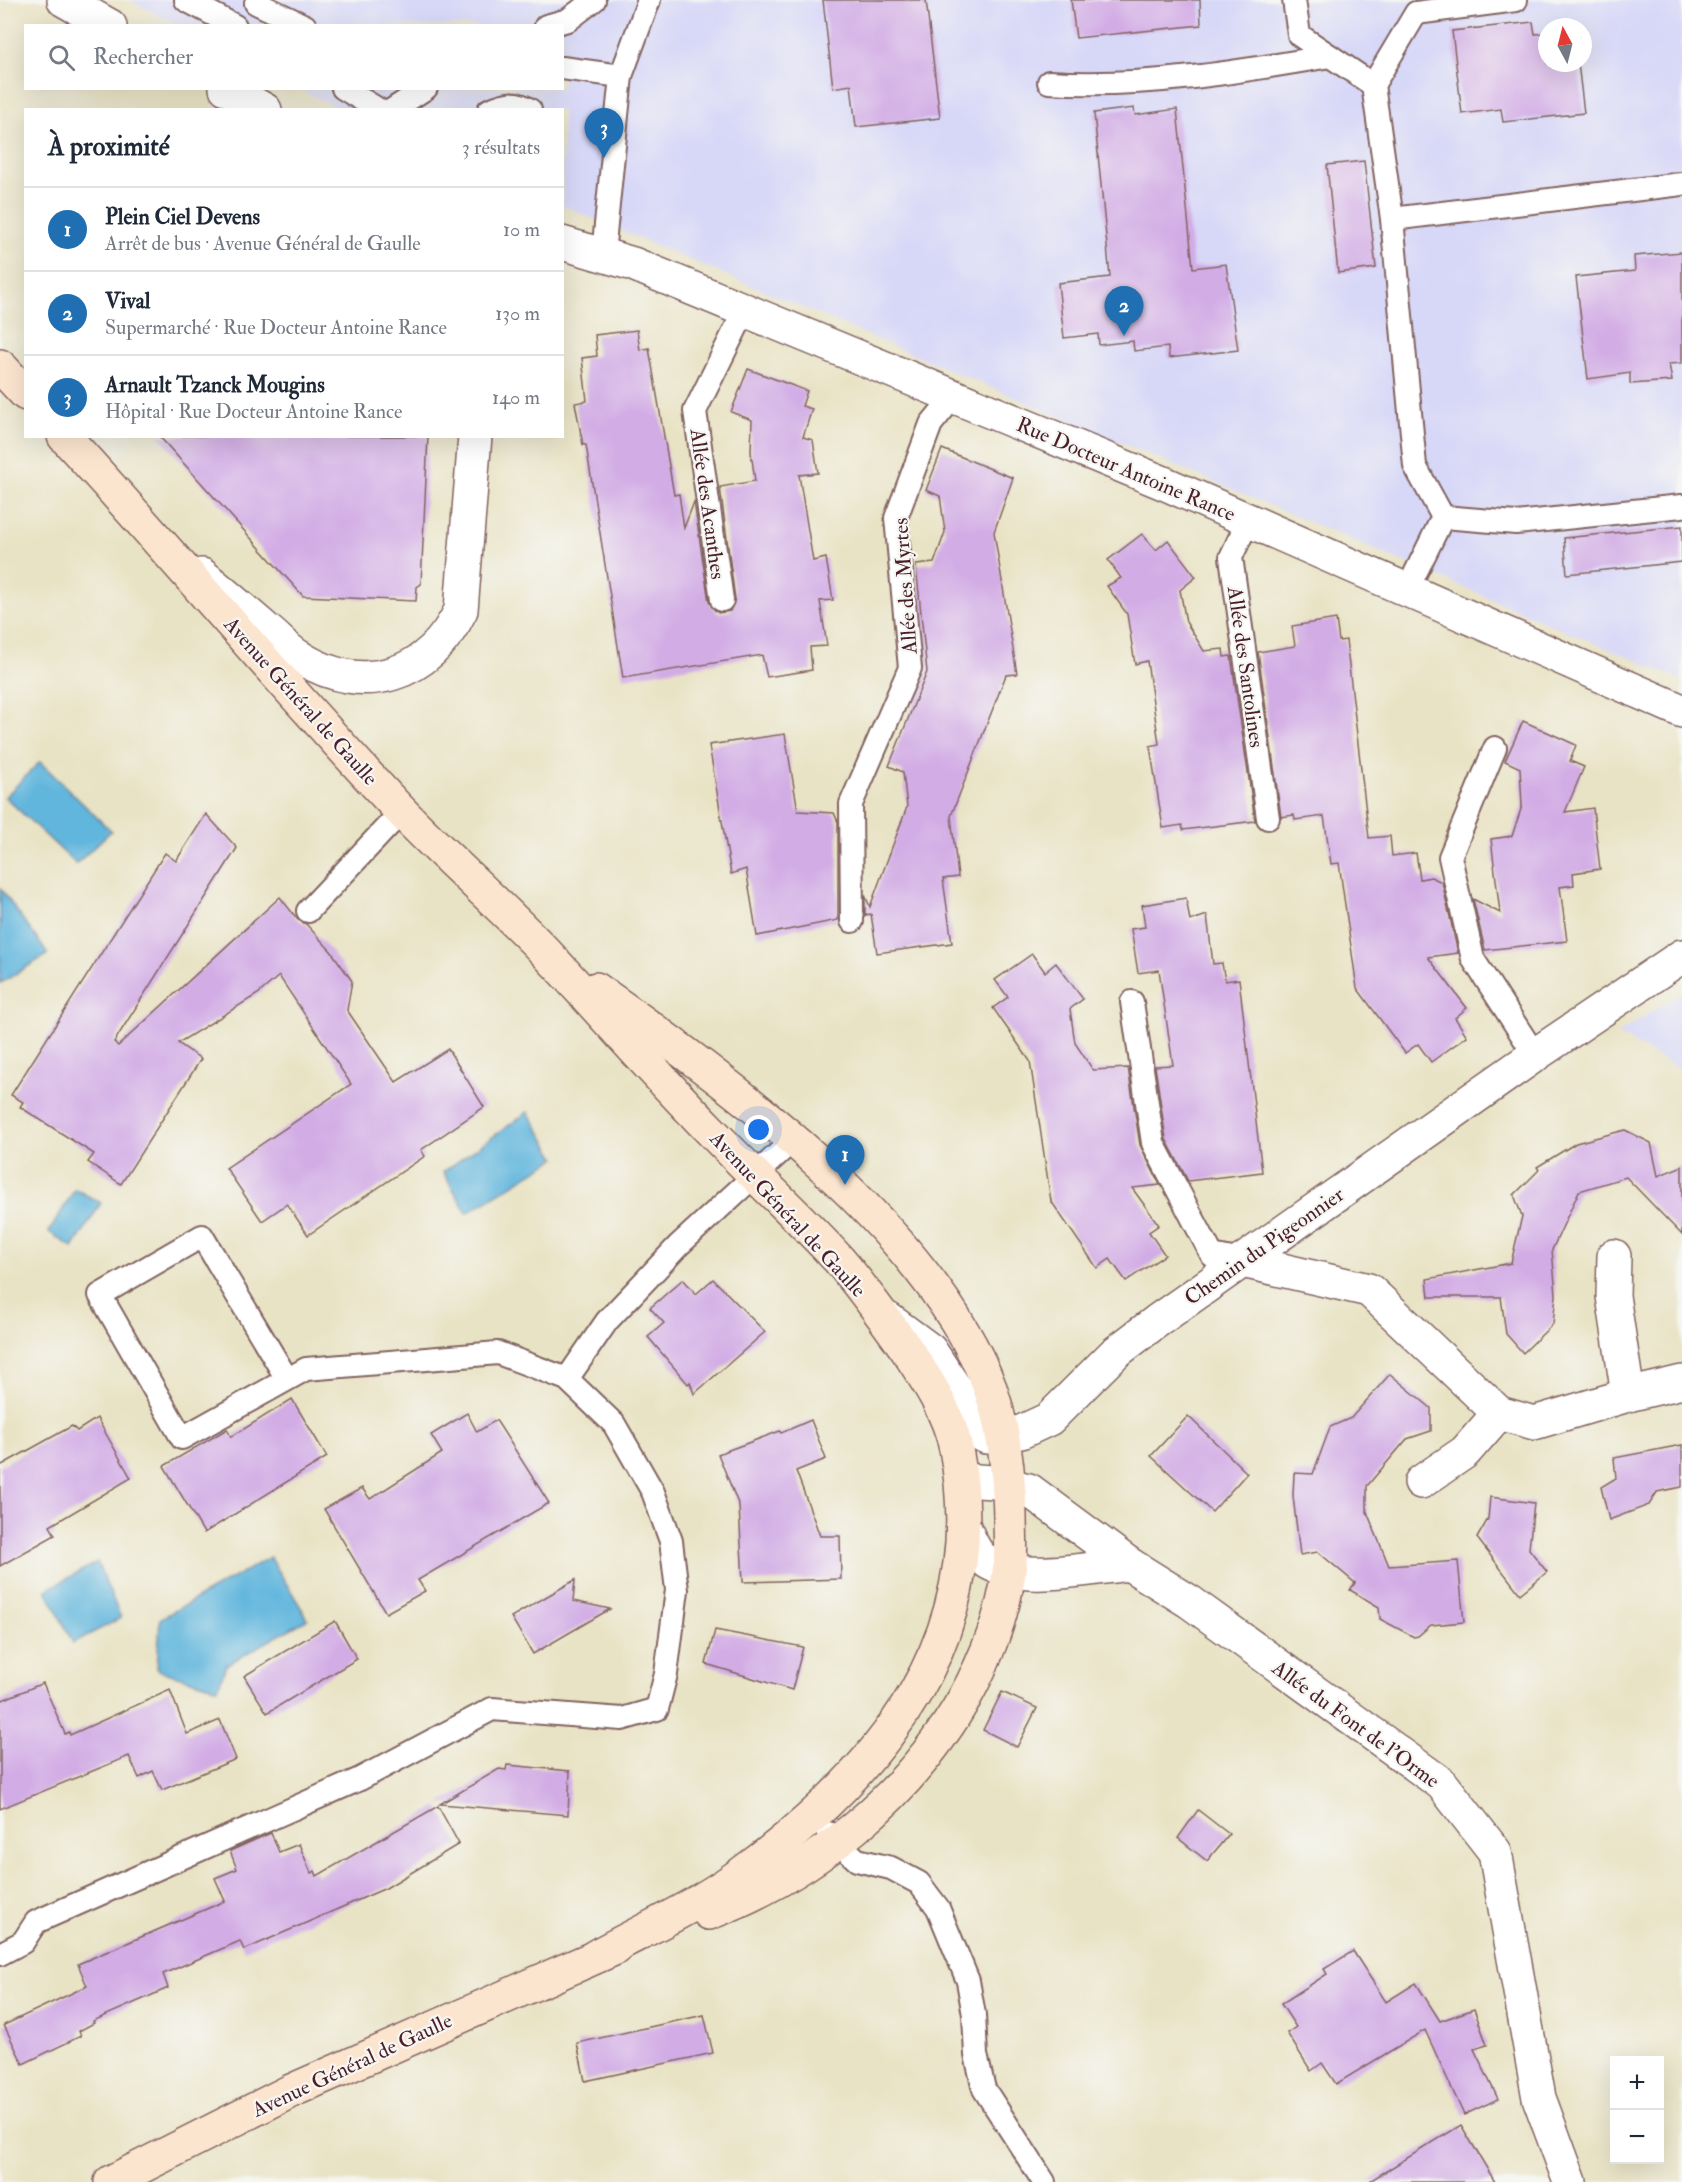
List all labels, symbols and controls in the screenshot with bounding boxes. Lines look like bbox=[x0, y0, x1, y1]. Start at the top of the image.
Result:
north arrow bbox=[1538, 18, 1592, 72]
search box bbox=[24, 24, 564, 90]
icon: search bbox=[45, 41, 78, 74]
text: Rechercher bbox=[93, 43, 193, 71]
pin: 3 bbox=[584, 108, 624, 158]
text: À proximité bbox=[48, 131, 170, 163]
text: 3 résultats bbox=[462, 135, 540, 160]
text: Plein Ciel Devens bbox=[105, 203, 260, 231]
text: 1 bbox=[64, 217, 71, 242]
text: 10 m bbox=[503, 217, 540, 242]
text: Arrêt de bus · Avenue Général de Gaulle bbox=[105, 231, 421, 256]
pin: 2 bbox=[1104, 286, 1144, 336]
text: Vival bbox=[105, 287, 150, 315]
text: 2 bbox=[62, 301, 73, 326]
text: 130 m bbox=[495, 301, 540, 326]
text: Supermarché · Rue Docteur Antoine Rance bbox=[105, 315, 447, 340]
text: Arnault Tzanck Mougins bbox=[105, 371, 325, 399]
text: 3 bbox=[64, 385, 71, 410]
text: 140 m bbox=[492, 385, 540, 410]
text: Hôpital · Rue Docteur Antoine Rance bbox=[105, 399, 402, 424]
street label: Rue Docteur Antoine Rance bbox=[1012, 411, 1240, 528]
street label: Allée des Acanthes bbox=[683, 426, 731, 581]
street label: Allée des Myrtes bbox=[887, 517, 924, 656]
street label: Allée des Santolines bbox=[1221, 584, 1270, 749]
street label: Avenue Général de Gaulle bbox=[217, 611, 384, 791]
your location bbox=[744, 1115, 773, 1144]
street label: Avenue Général de Gaulle bbox=[703, 1125, 872, 1303]
pin: 1 bbox=[826, 1136, 864, 1185]
street label: Chemin du Pigeonnier bbox=[1179, 1181, 1349, 1312]
street label: Allée du Font de l'Orme bbox=[1266, 1654, 1445, 1794]
street label: Avenue Général de Gaulle bbox=[247, 2007, 457, 2124]
map controls bbox=[1610, 2056, 1664, 2164]
button: + bbox=[1610, 2056, 1664, 2110]
button: − bbox=[1610, 2110, 1664, 2164]

